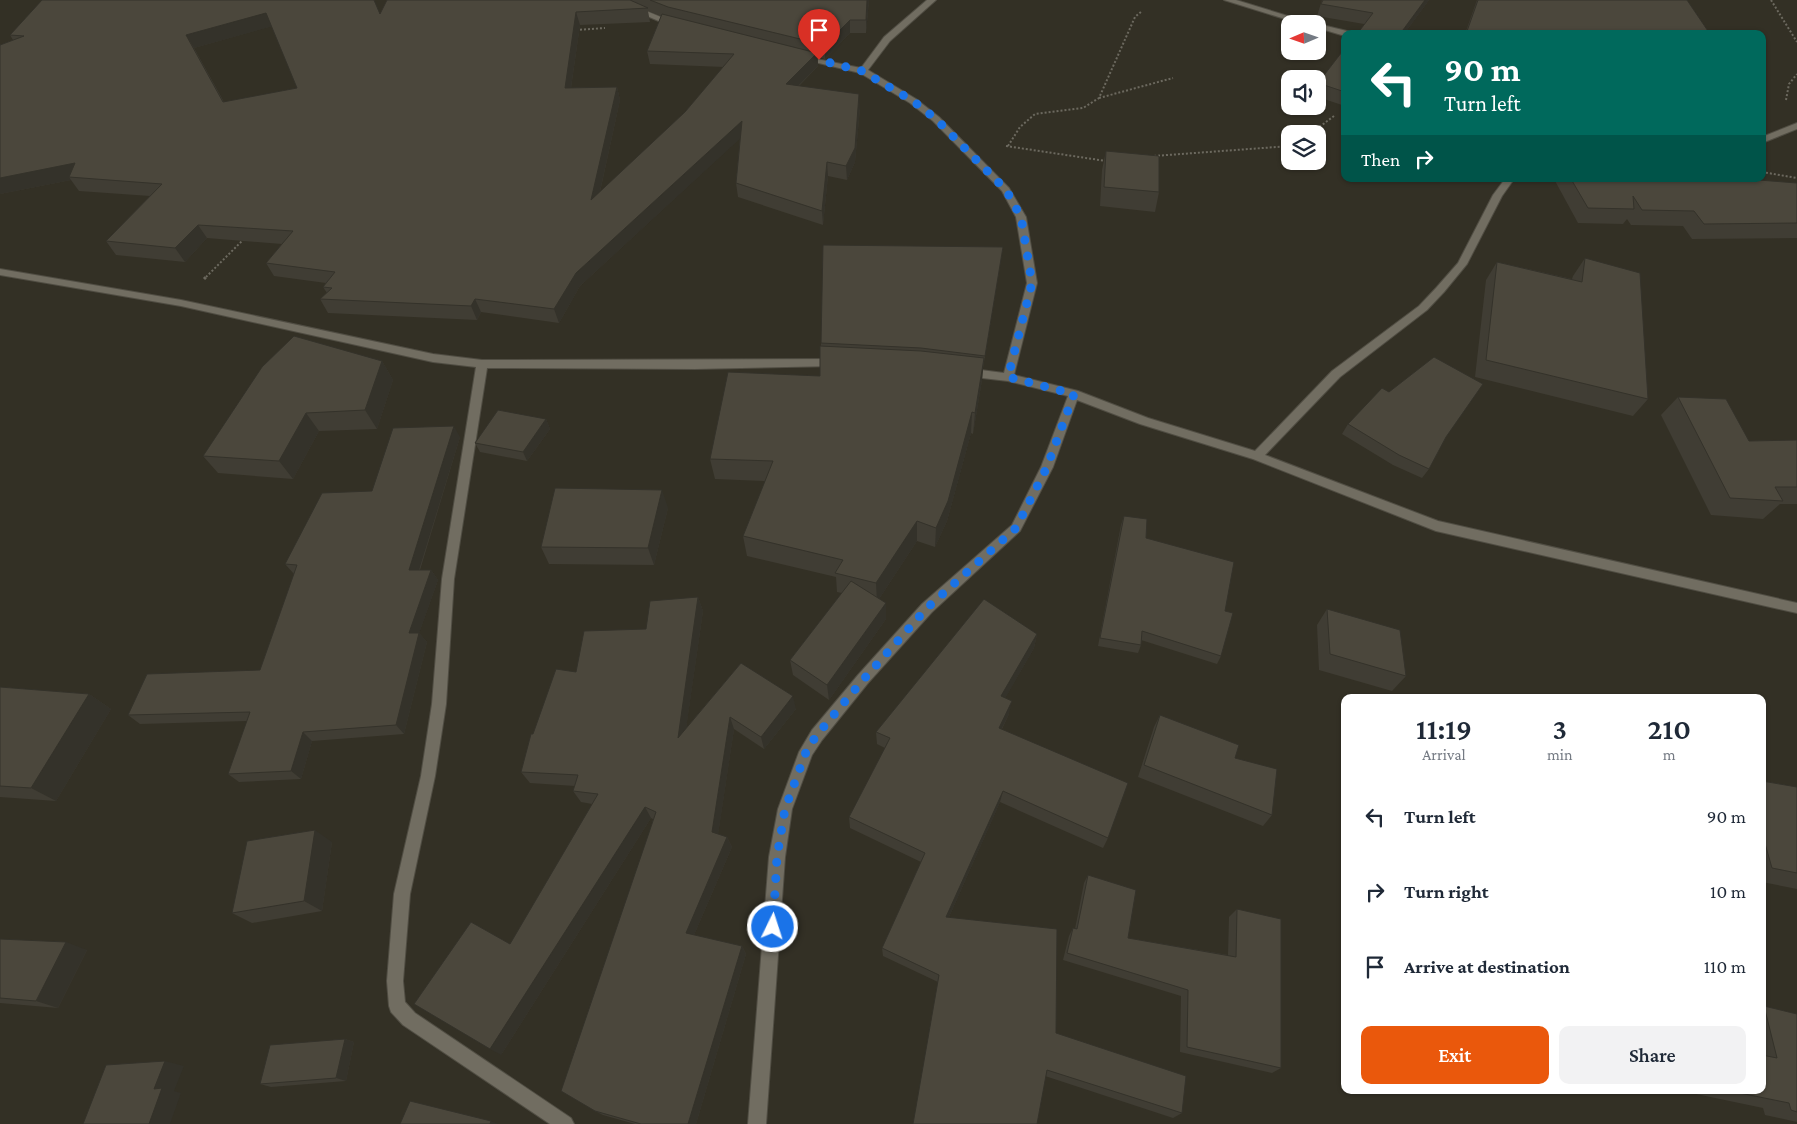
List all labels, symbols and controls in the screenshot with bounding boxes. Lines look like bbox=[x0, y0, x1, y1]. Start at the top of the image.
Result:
pin bbox=[798, 9, 840, 60]
north arrow bbox=[1281, 15, 1326, 60]
map controls bbox=[1281, 15, 1326, 170]
icon: arrive bbox=[805, 16, 833, 44]
icon: left bbox=[1361, 50, 1426, 115]
text: 90 m bbox=[1444, 50, 1521, 89]
button: sound bbox=[1281, 70, 1326, 115]
text: Turn left bbox=[1444, 91, 1521, 116]
button: layers bbox=[1281, 125, 1326, 170]
icon: right bbox=[1410, 145, 1438, 173]
text: Then bbox=[1361, 149, 1400, 170]
text: 11:19 bbox=[1416, 712, 1472, 745]
text: 3 bbox=[1553, 712, 1567, 745]
text: 210 bbox=[1648, 712, 1691, 745]
text: Arrival bbox=[1422, 746, 1466, 763]
text: min bbox=[1547, 746, 1573, 763]
text: m bbox=[1663, 746, 1676, 763]
icon: left bbox=[1361, 803, 1389, 831]
text: Turn left bbox=[1404, 806, 1476, 827]
text: 90 m bbox=[1707, 806, 1746, 827]
icon: right bbox=[1361, 878, 1389, 906]
text: Turn right bbox=[1404, 881, 1489, 902]
text: 10 m bbox=[1710, 881, 1746, 902]
position arrow bbox=[746, 900, 798, 952]
icon: arrive bbox=[1361, 953, 1389, 981]
text: Arrive at destination bbox=[1404, 956, 1570, 977]
text: 110 m bbox=[1704, 956, 1746, 977]
button: Exit bbox=[1361, 1026, 1549, 1084]
button: Share bbox=[1559, 1026, 1746, 1084]

